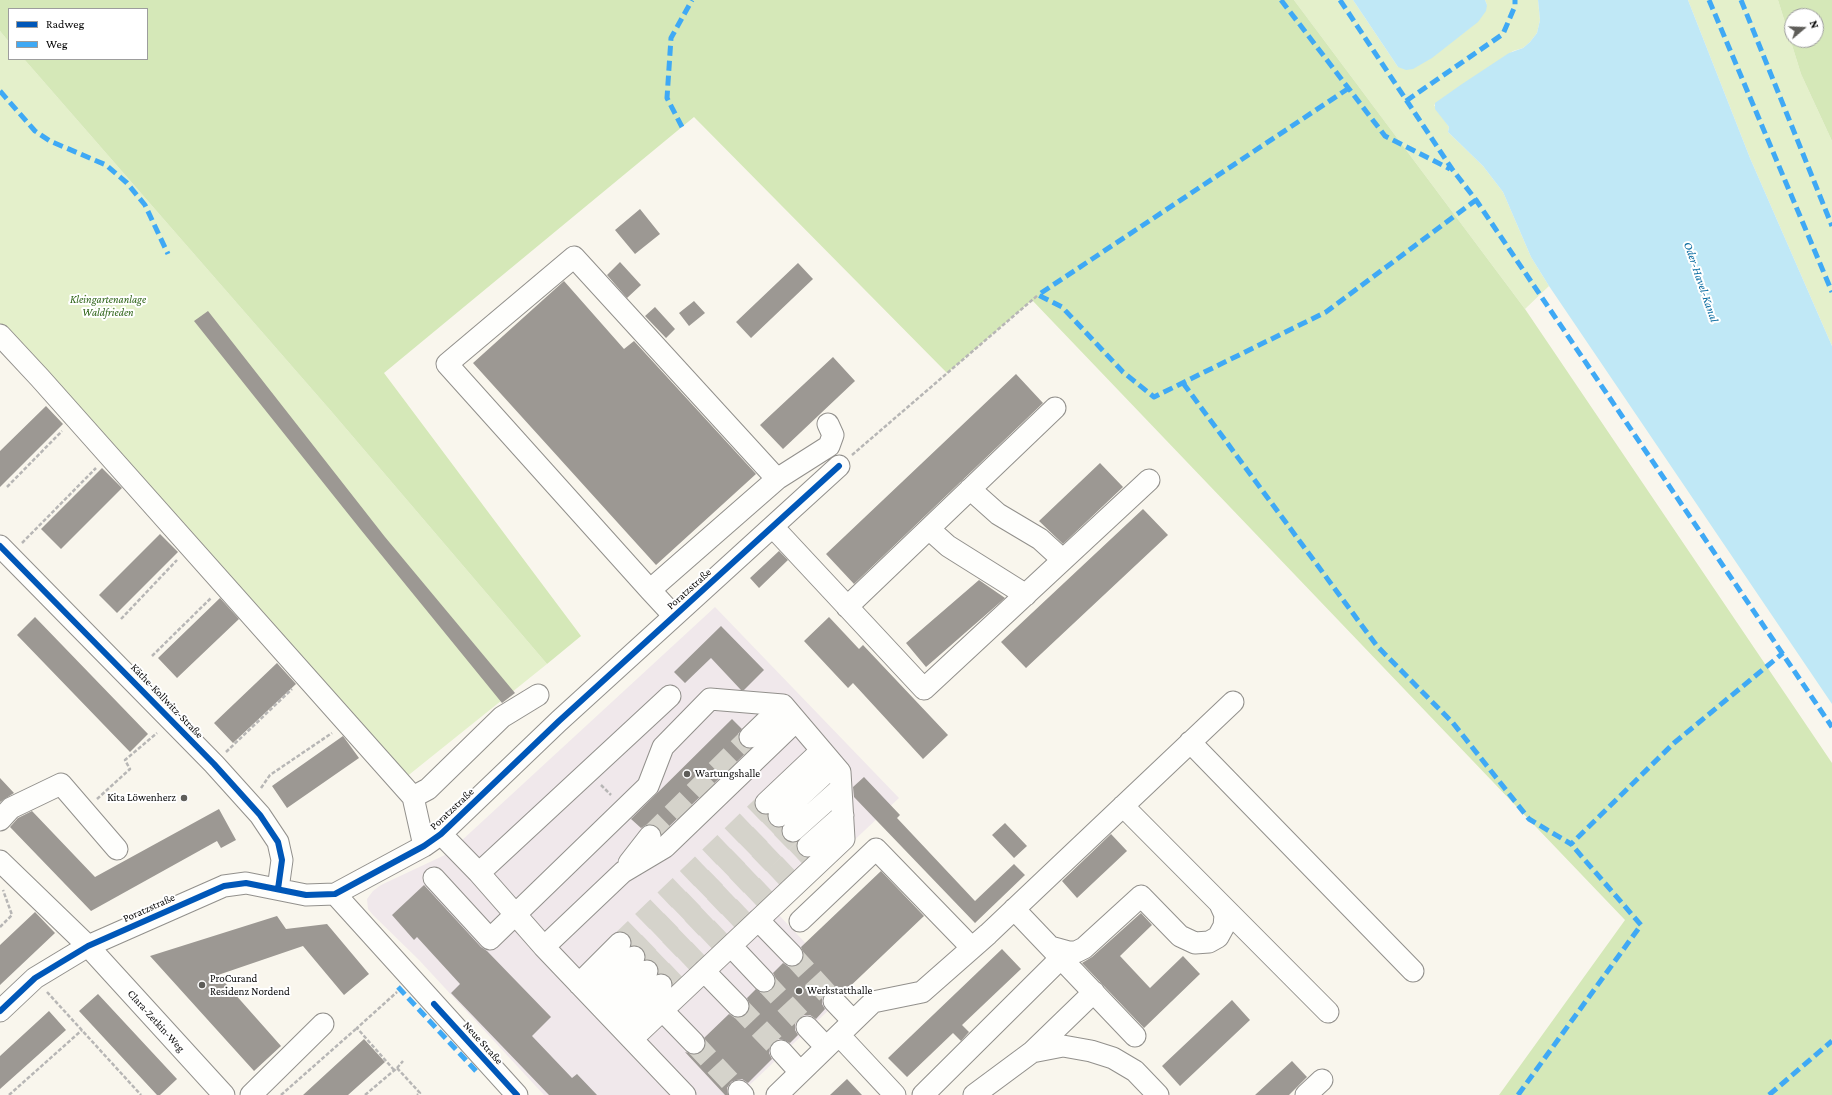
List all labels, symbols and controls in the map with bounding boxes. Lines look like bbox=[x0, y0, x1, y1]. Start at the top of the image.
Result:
legend bbox=[8, 8, 148, 60]
north arrow bbox=[1784, 8, 1824, 48]
text: Radweg bbox=[46, 17, 84, 31]
text: N bbox=[1808, 19, 1821, 30]
text: Weg bbox=[46, 37, 68, 51]
water label: Oder-Havel-Kanal bbox=[1680, 240, 1722, 324]
park label: Kleingartenanlage Waldfrieden bbox=[70, 293, 146, 319]
street label: Poratzstraße bbox=[664, 566, 714, 612]
street label: Käthe-Kollwitz-Straße bbox=[128, 661, 206, 741]
place label: Wartungshalle bbox=[695, 767, 760, 781]
marker: Wartungshalle bbox=[682, 769, 692, 779]
street label: Poratzstraße bbox=[427, 785, 477, 833]
place label: Kita Löwenherz bbox=[107, 791, 176, 805]
marker: Kita Löwenherz bbox=[179, 793, 189, 803]
street label: Poratzstraße bbox=[121, 891, 177, 925]
place label: ProCurand Residenz Nordend bbox=[210, 972, 290, 998]
marker: ProCurand Residenz Nordend bbox=[197, 980, 207, 990]
place label: Werkstatthalle bbox=[807, 984, 872, 998]
marker: Werkstatthalle bbox=[794, 986, 804, 996]
street label: Clara-Zetkin-Weg bbox=[125, 987, 187, 1055]
street label: Neue Straße bbox=[460, 1019, 506, 1067]

